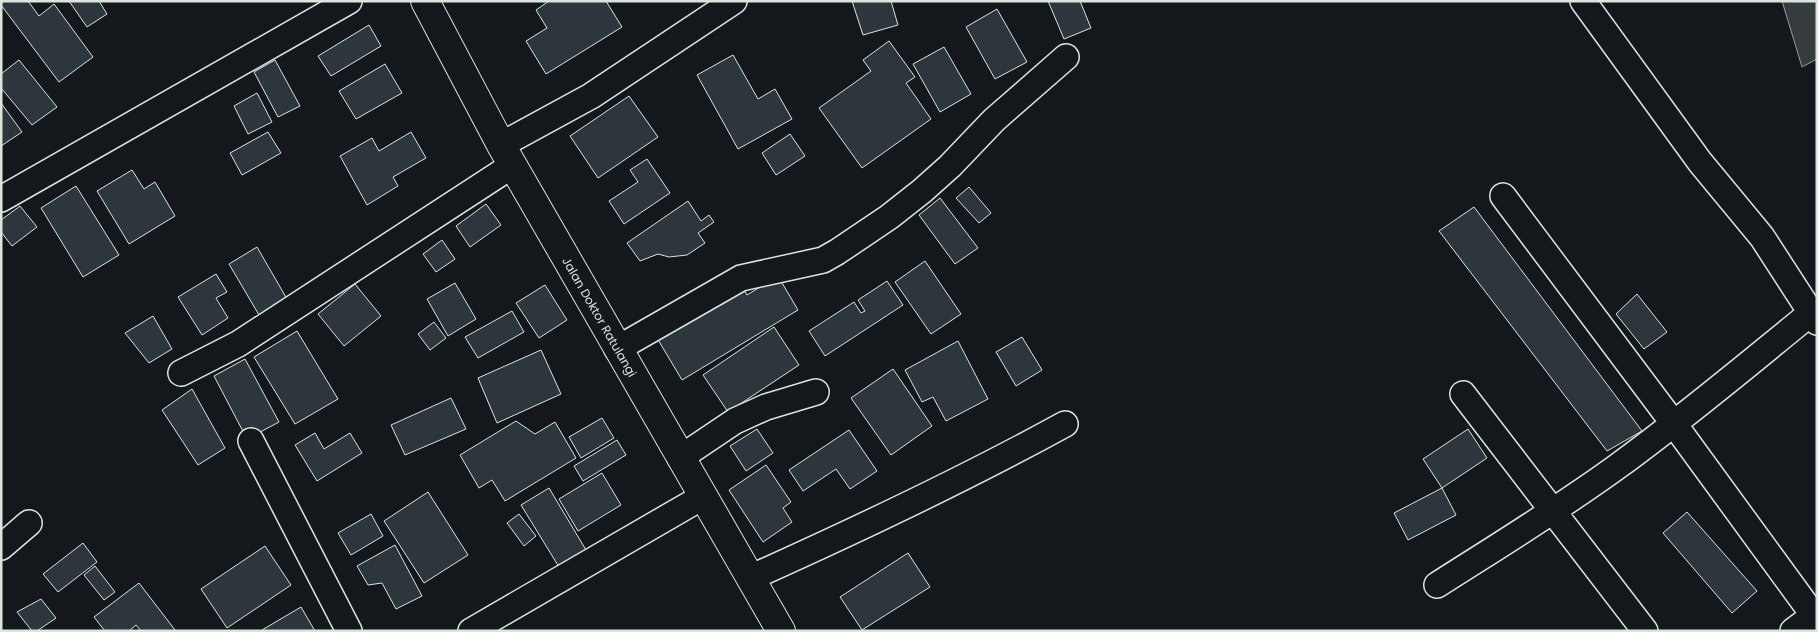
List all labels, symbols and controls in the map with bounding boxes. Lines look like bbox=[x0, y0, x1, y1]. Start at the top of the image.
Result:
street label: Jalan Doktor Ratulangi bbox=[559, 254, 641, 380]

